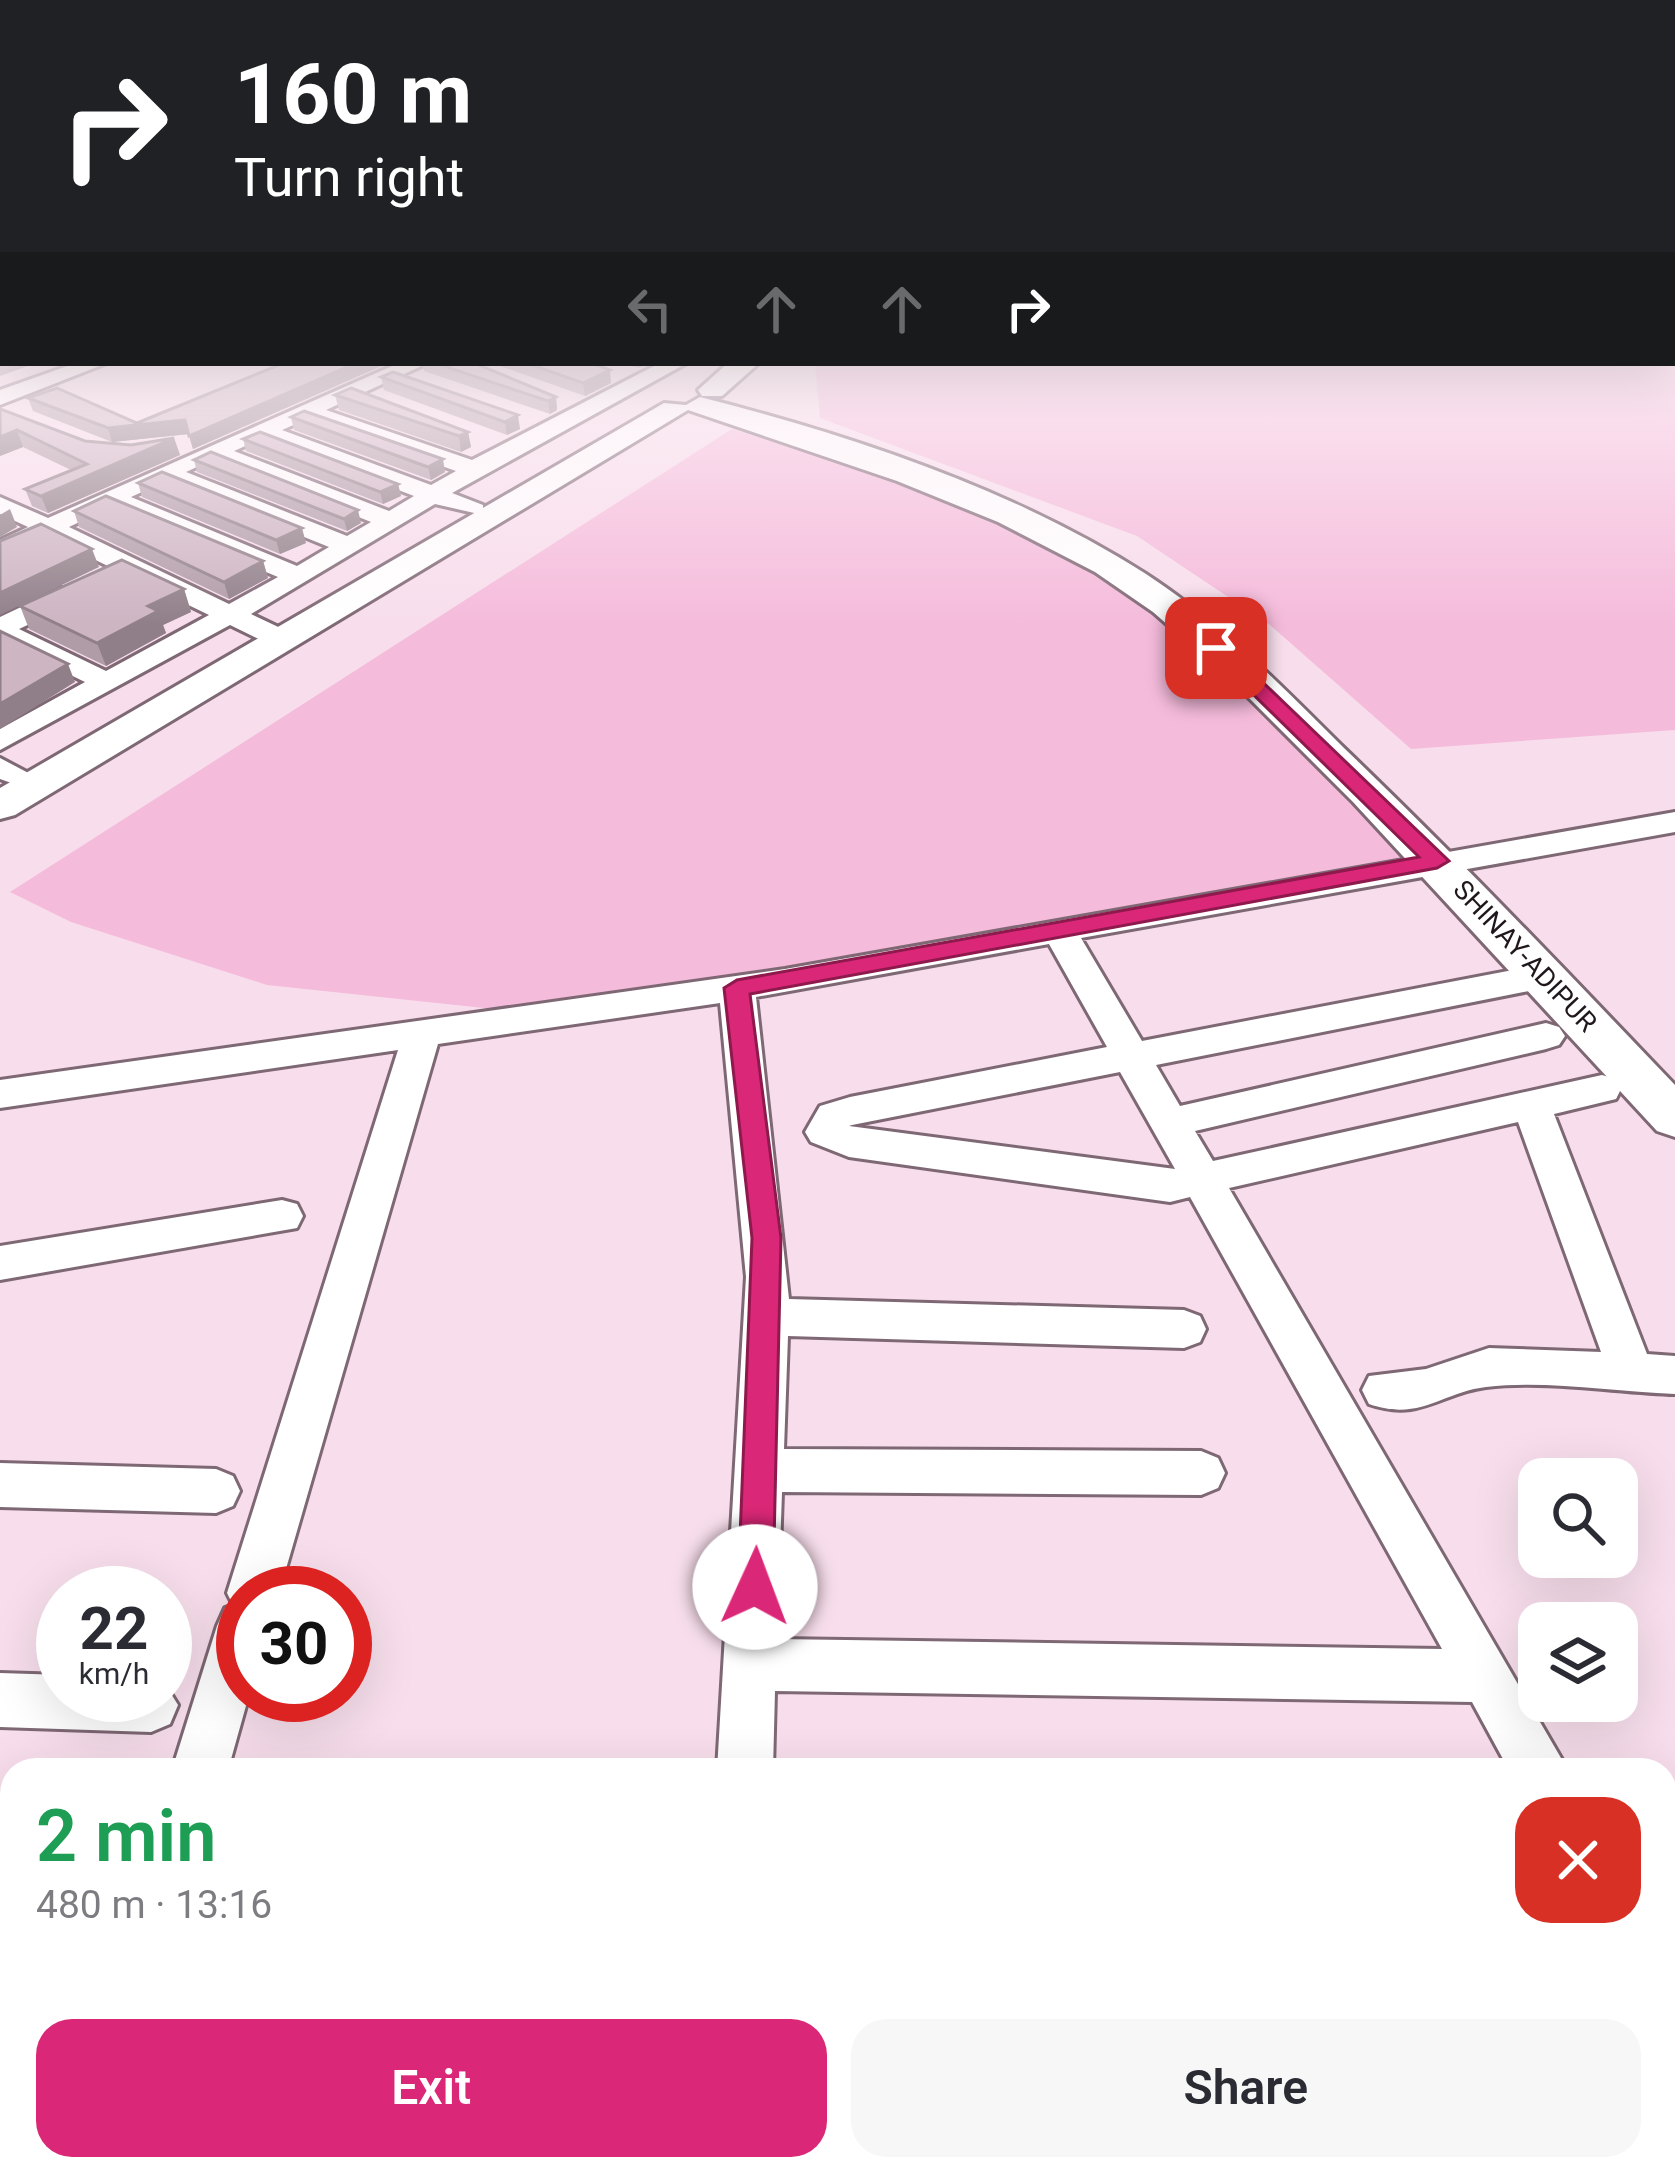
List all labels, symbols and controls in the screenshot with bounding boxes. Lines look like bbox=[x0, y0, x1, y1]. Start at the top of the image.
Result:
text: 160 m bbox=[234, 45, 472, 144]
icon: right bbox=[36, 48, 192, 204]
text: Turn right bbox=[234, 146, 464, 209]
icon: left bbox=[617, 276, 683, 342]
icon: ahead bbox=[743, 276, 809, 342]
icon: ahead bbox=[869, 276, 935, 342]
icon: right bbox=[995, 276, 1061, 342]
pin bbox=[1165, 597, 1267, 699]
icon: arrive bbox=[1183, 615, 1249, 681]
street label: SHINAY-ADIPUR bbox=[1447, 874, 1604, 1039]
map controls bbox=[1518, 1458, 1638, 1722]
button: search bbox=[1518, 1458, 1638, 1578]
position arrow bbox=[692, 1524, 818, 1650]
speed limit sign: 30 bbox=[216, 1566, 372, 1722]
text: 22 bbox=[80, 1593, 148, 1664]
button: layers bbox=[1518, 1602, 1638, 1722]
text: km/h bbox=[79, 1656, 149, 1691]
text: 2 min bbox=[36, 1794, 217, 1879]
button: close bbox=[1515, 1797, 1641, 1923]
text: 480 m · 13:16 bbox=[36, 1882, 272, 1928]
button: Exit bbox=[36, 2019, 827, 2157]
button: Share bbox=[851, 2019, 1641, 2157]

